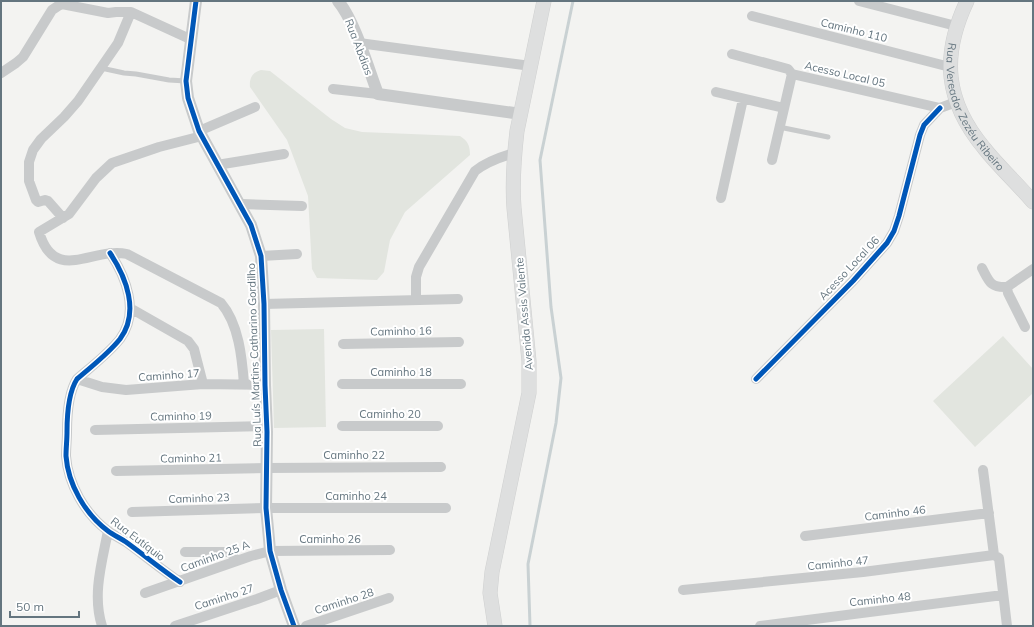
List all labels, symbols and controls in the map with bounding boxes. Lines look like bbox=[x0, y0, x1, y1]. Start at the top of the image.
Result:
street label: Caminho 110 bbox=[819, 15, 889, 45]
street label: Rua Abdias bbox=[342, 17, 376, 77]
street label: Rua Vereador Zezéu Ribeiro bbox=[943, 42, 1007, 174]
street label: Acesso Local 05 bbox=[803, 58, 887, 90]
street label: Acesso Local 06 bbox=[816, 233, 882, 303]
street label: Avenida Assis Valente bbox=[512, 257, 536, 371]
street label: Rua Luís Martins Catharino Gordilho bbox=[244, 263, 264, 447]
street label: Caminho 16 bbox=[370, 323, 432, 339]
street label: Caminho 18 bbox=[370, 365, 432, 379]
street label: Caminho 17 bbox=[138, 366, 200, 384]
street label: Caminho 20 bbox=[359, 407, 421, 421]
street label: Caminho 19 bbox=[150, 408, 212, 424]
street label: Caminho 22 bbox=[323, 448, 385, 462]
street label: Caminho 21 bbox=[160, 450, 222, 466]
street label: Caminho 24 bbox=[325, 489, 387, 503]
street label: Caminho 23 bbox=[168, 490, 230, 506]
street label: Caminho 46 bbox=[864, 502, 927, 524]
street label: Rua Eutíquio bbox=[108, 514, 168, 564]
street label: Caminho 26 bbox=[299, 532, 361, 546]
street label: Caminho 25 A bbox=[179, 537, 251, 575]
street label: Caminho 47 bbox=[807, 553, 869, 573]
street label: Caminho 27 bbox=[193, 581, 255, 613]
street label: Caminho 28 bbox=[313, 585, 376, 617]
street label: Caminho 48 bbox=[849, 589, 912, 609]
scale bar bbox=[10, 593, 79, 619]
text: 50 m bbox=[16, 599, 44, 614]

